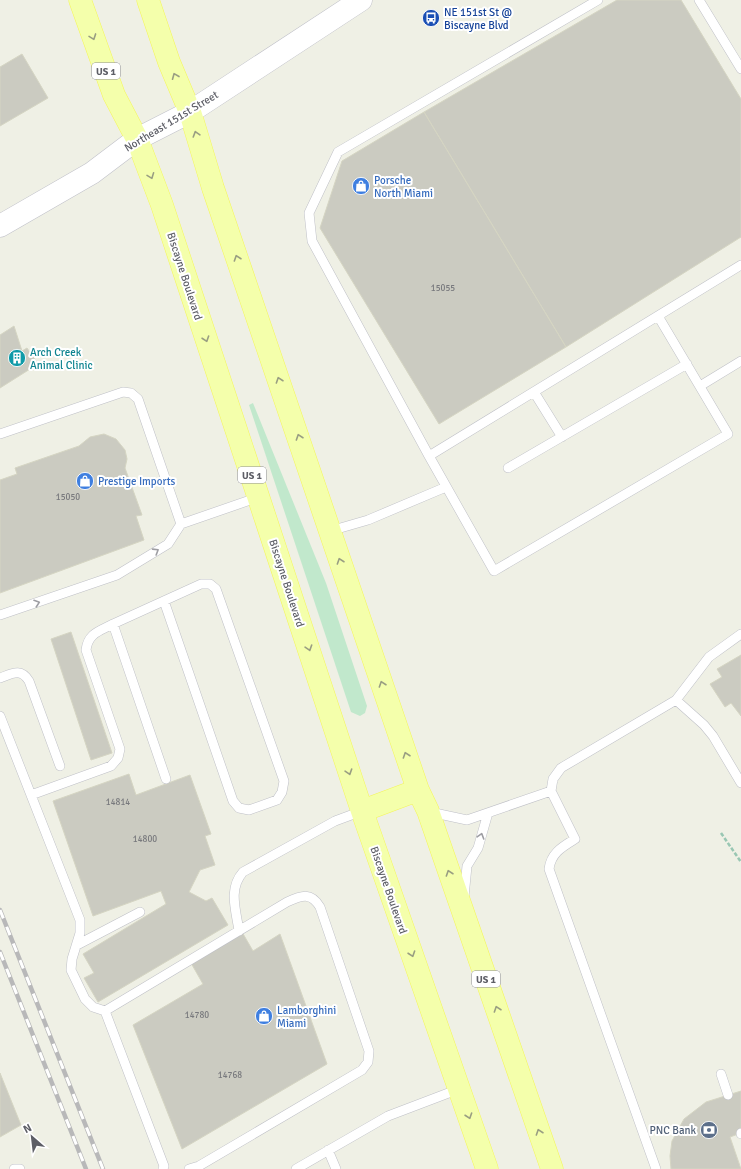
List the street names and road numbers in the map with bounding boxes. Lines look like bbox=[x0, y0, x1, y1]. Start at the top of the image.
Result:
road number: US 1 bbox=[92, 63, 120, 79]
street label: Northeast 151st Street bbox=[122, 88, 221, 155]
street label: Biscayne Boulevard bbox=[164, 231, 205, 322]
road number: US 1 bbox=[238, 467, 266, 483]
street label: Biscayne Boulevard bbox=[266, 538, 307, 629]
street label: Biscayne Boulevard bbox=[368, 845, 410, 936]
road number: US 1 bbox=[472, 971, 500, 987]

